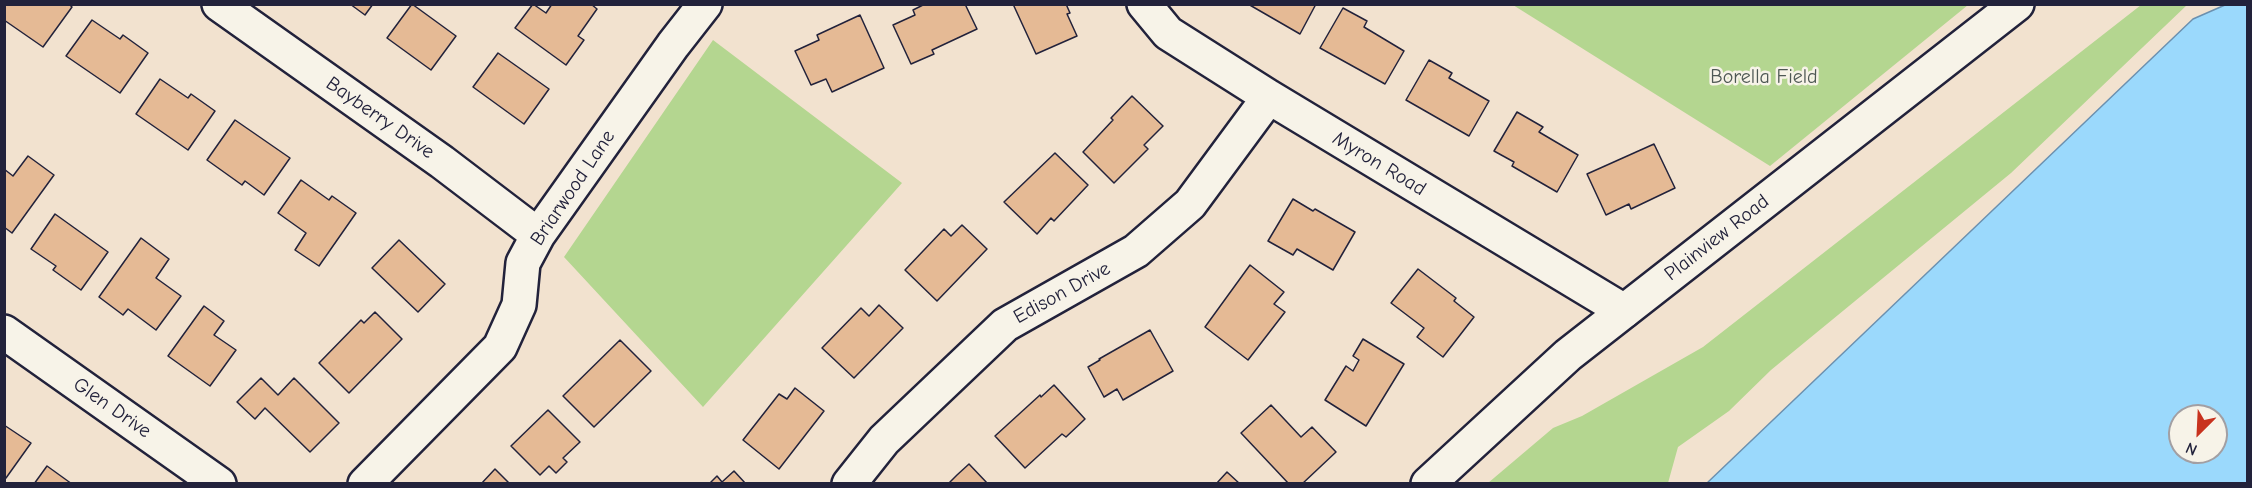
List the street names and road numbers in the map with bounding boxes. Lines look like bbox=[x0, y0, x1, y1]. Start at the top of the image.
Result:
street label: Bayberry Drive bbox=[321, 72, 439, 164]
street label: Briarwood Lane bbox=[526, 126, 620, 250]
street label: Myron Road bbox=[1328, 127, 1430, 201]
street label: Plainview Road bbox=[1660, 190, 1774, 286]
street label: Edison Drive bbox=[1009, 257, 1115, 329]
street label: Glen Drive bbox=[68, 373, 156, 443]

